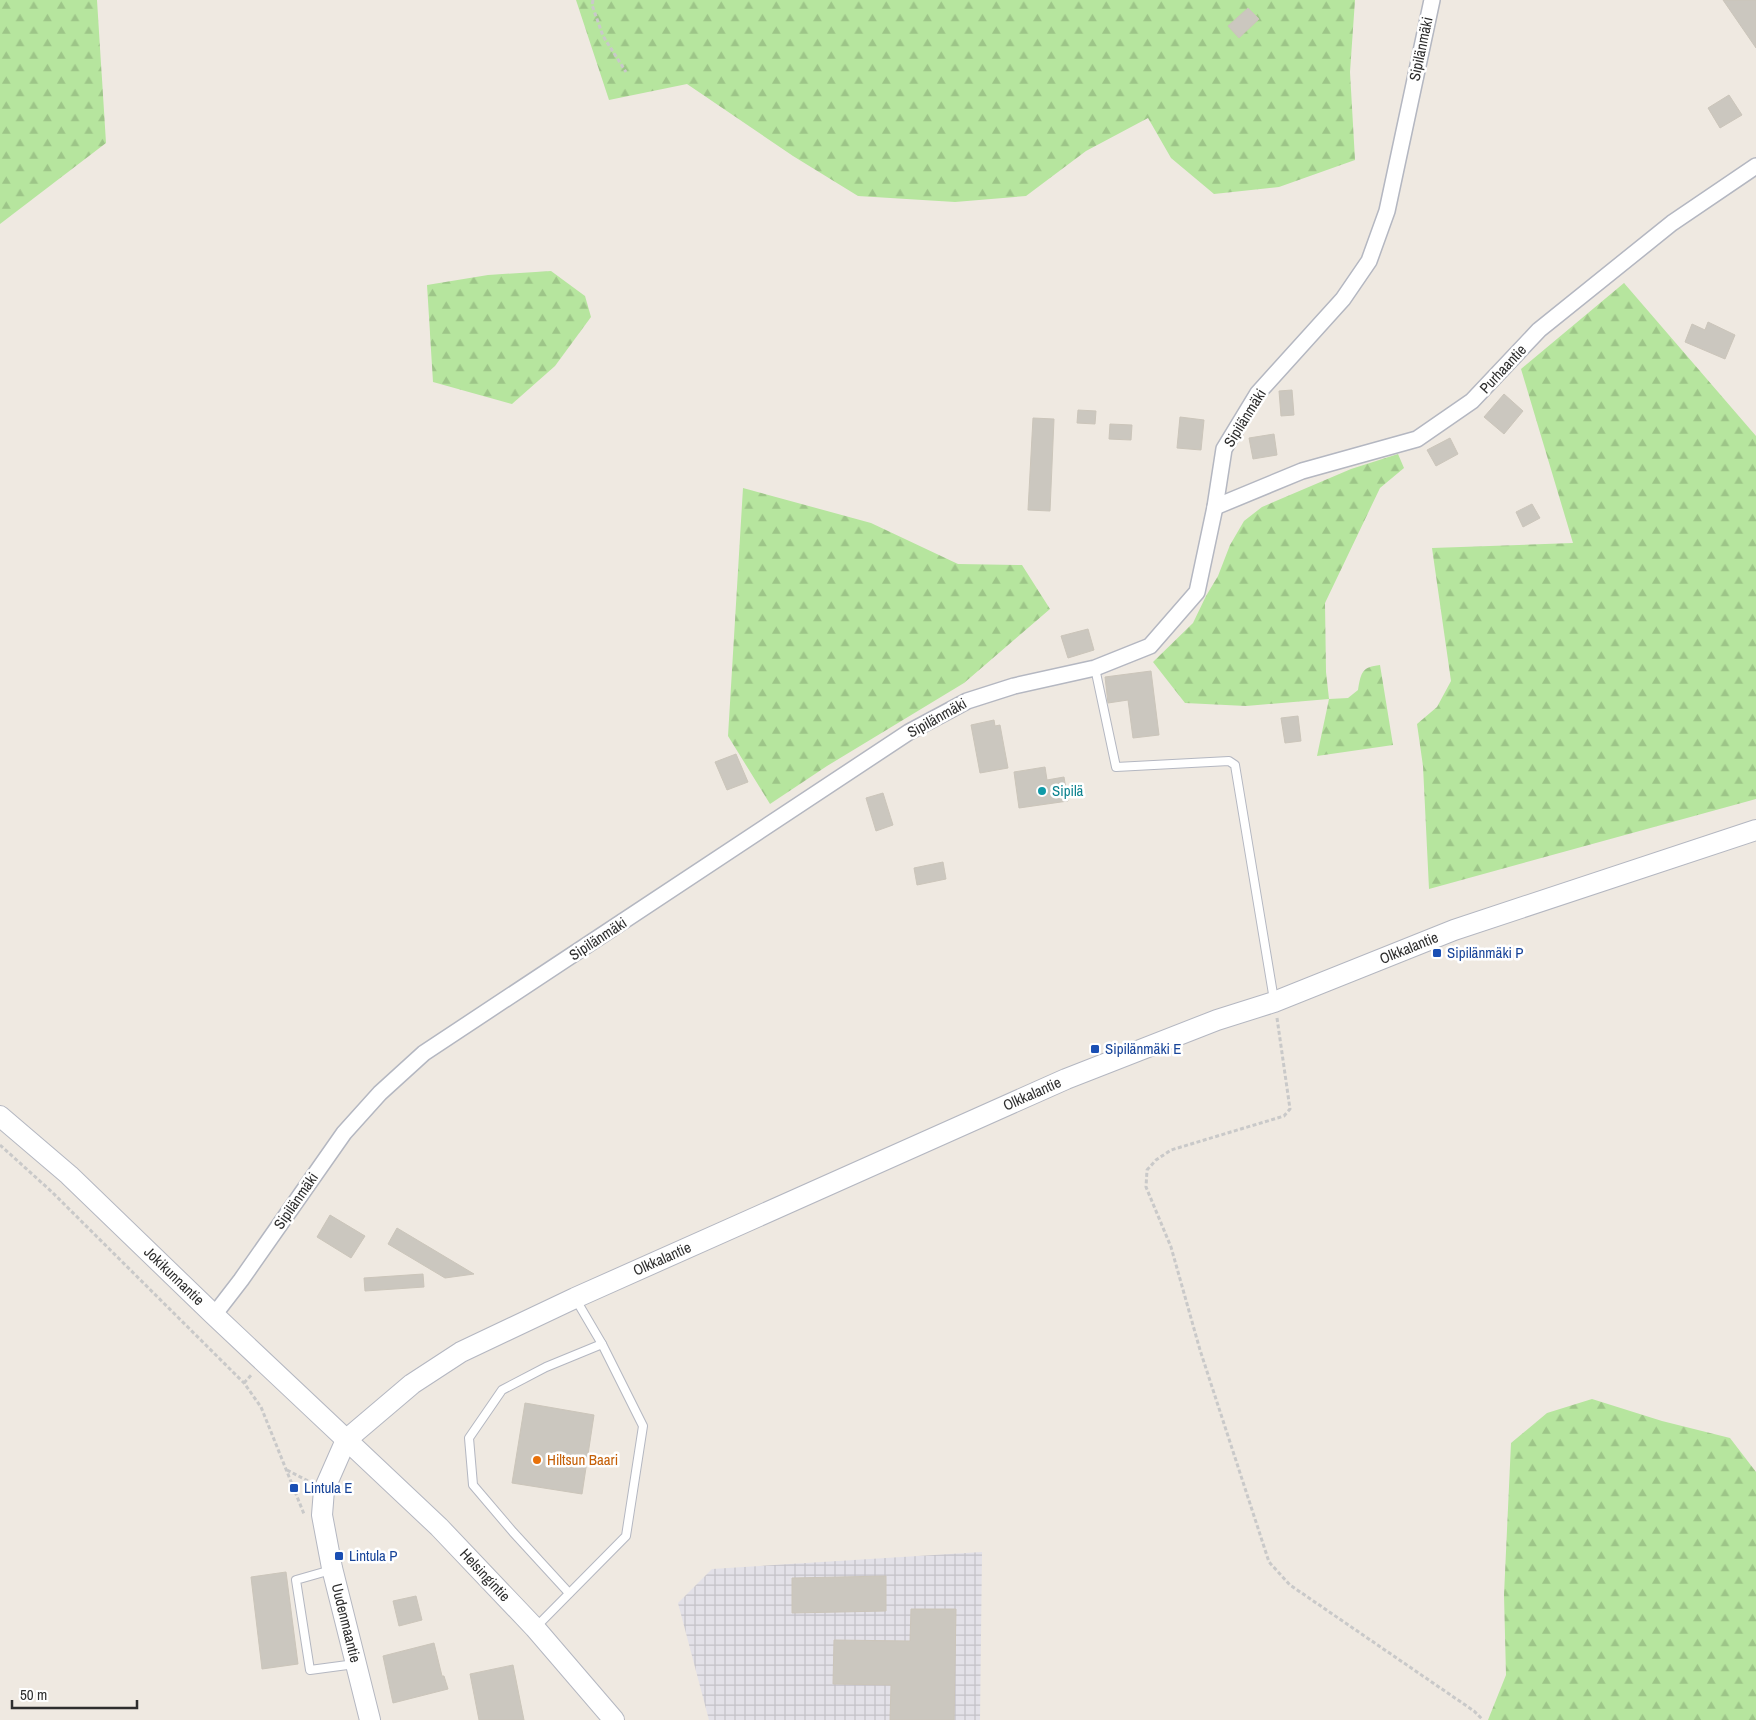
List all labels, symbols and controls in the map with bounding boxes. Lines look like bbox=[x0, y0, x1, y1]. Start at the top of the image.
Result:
street label: Sipilänmäki bbox=[1403, 15, 1438, 83]
street label: Purhaantie bbox=[1474, 339, 1531, 398]
street label: Sipilänmäki bbox=[1218, 385, 1271, 451]
street label: Sipilänmäki bbox=[903, 693, 970, 742]
place label: Sipilä bbox=[1052, 780, 1084, 801]
marker: Sipilä bbox=[1036, 785, 1048, 797]
street label: Sipilänmäki bbox=[565, 912, 631, 965]
street label: Olkkalantie bbox=[1376, 926, 1441, 969]
place label: Sipilänmäki P bbox=[1447, 942, 1524, 963]
marker: Sipilänmäki P bbox=[1431, 947, 1443, 959]
place label: Sipilänmäki E bbox=[1105, 1038, 1182, 1059]
marker: Sipilänmäki E bbox=[1089, 1043, 1101, 1055]
street label: Olkkalantie bbox=[999, 1071, 1064, 1116]
street label: Sipilänmäki bbox=[268, 1168, 323, 1233]
street label: Olkkalantie bbox=[629, 1236, 694, 1281]
street label: Jokikunnantie bbox=[140, 1241, 209, 1310]
place label: Hiltsun Baari bbox=[547, 1449, 618, 1470]
marker: Hiltsun Baari bbox=[531, 1454, 543, 1466]
place label: Lintula E bbox=[304, 1477, 353, 1498]
marker: Lintula E bbox=[288, 1482, 300, 1494]
street label: Helsingintie bbox=[455, 1543, 516, 1606]
place label: Lintula P bbox=[349, 1545, 398, 1566]
marker: Lintula P bbox=[333, 1550, 345, 1562]
street label: Uudenmaantie bbox=[327, 1581, 366, 1665]
scale bar bbox=[12, 1678, 138, 1710]
text: 50 m bbox=[20, 1684, 47, 1705]

